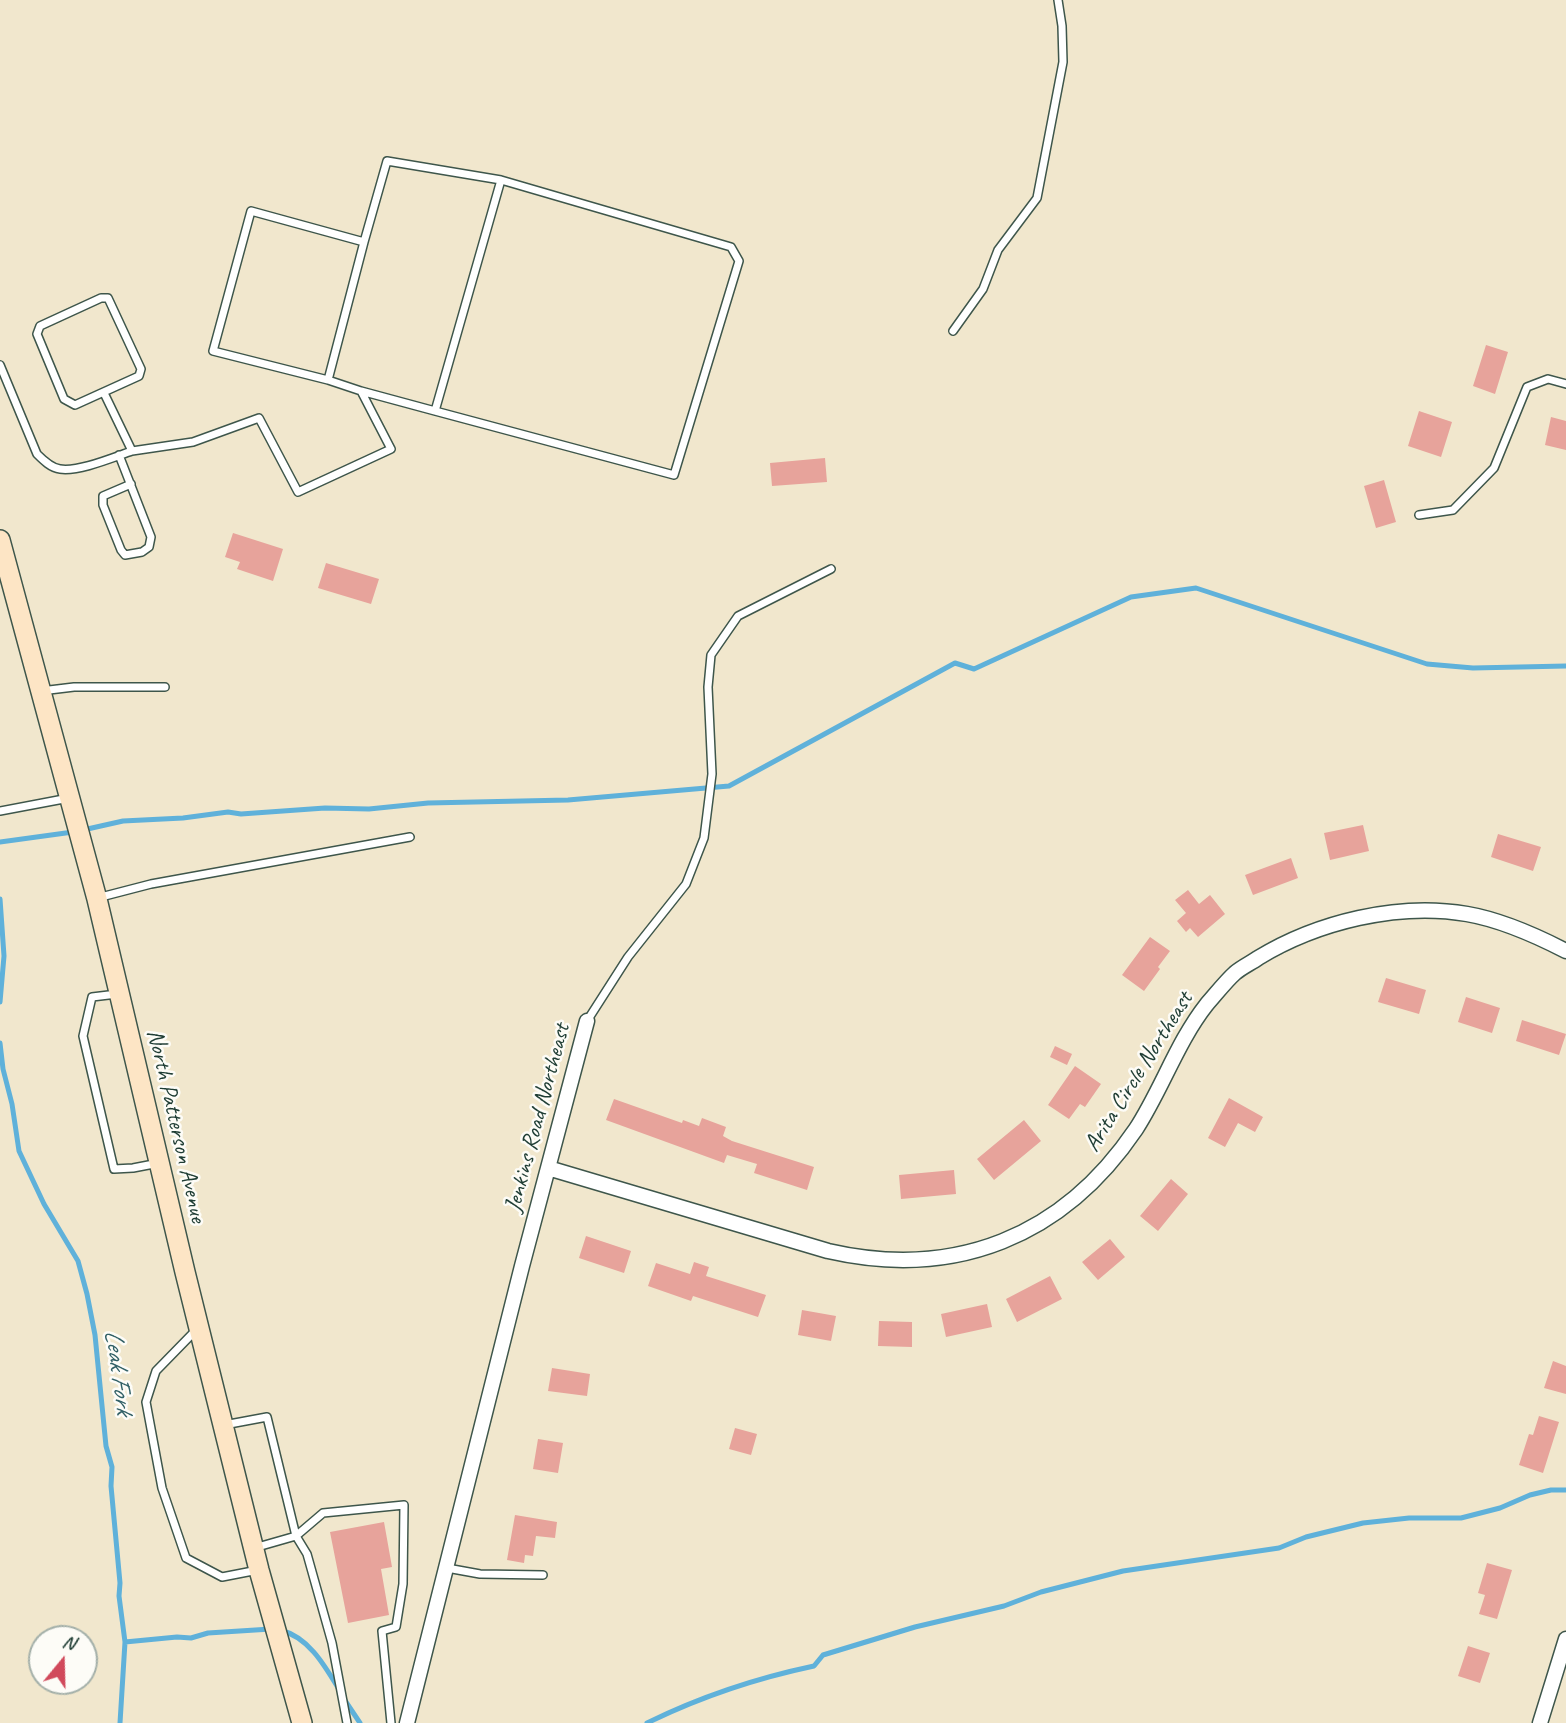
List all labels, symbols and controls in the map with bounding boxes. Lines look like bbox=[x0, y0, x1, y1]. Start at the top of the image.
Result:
street label: Arita Circle Northeast bbox=[1078, 987, 1200, 1157]
street label: Jenkins Road Northeast bbox=[499, 1021, 577, 1215]
street label: North Patterson Avenue bbox=[140, 1027, 212, 1225]
water label: Leak Fork bbox=[97, 1328, 139, 1416]
north arrow bbox=[28, 1625, 98, 1695]
text: N bbox=[60, 1629, 79, 1655]

